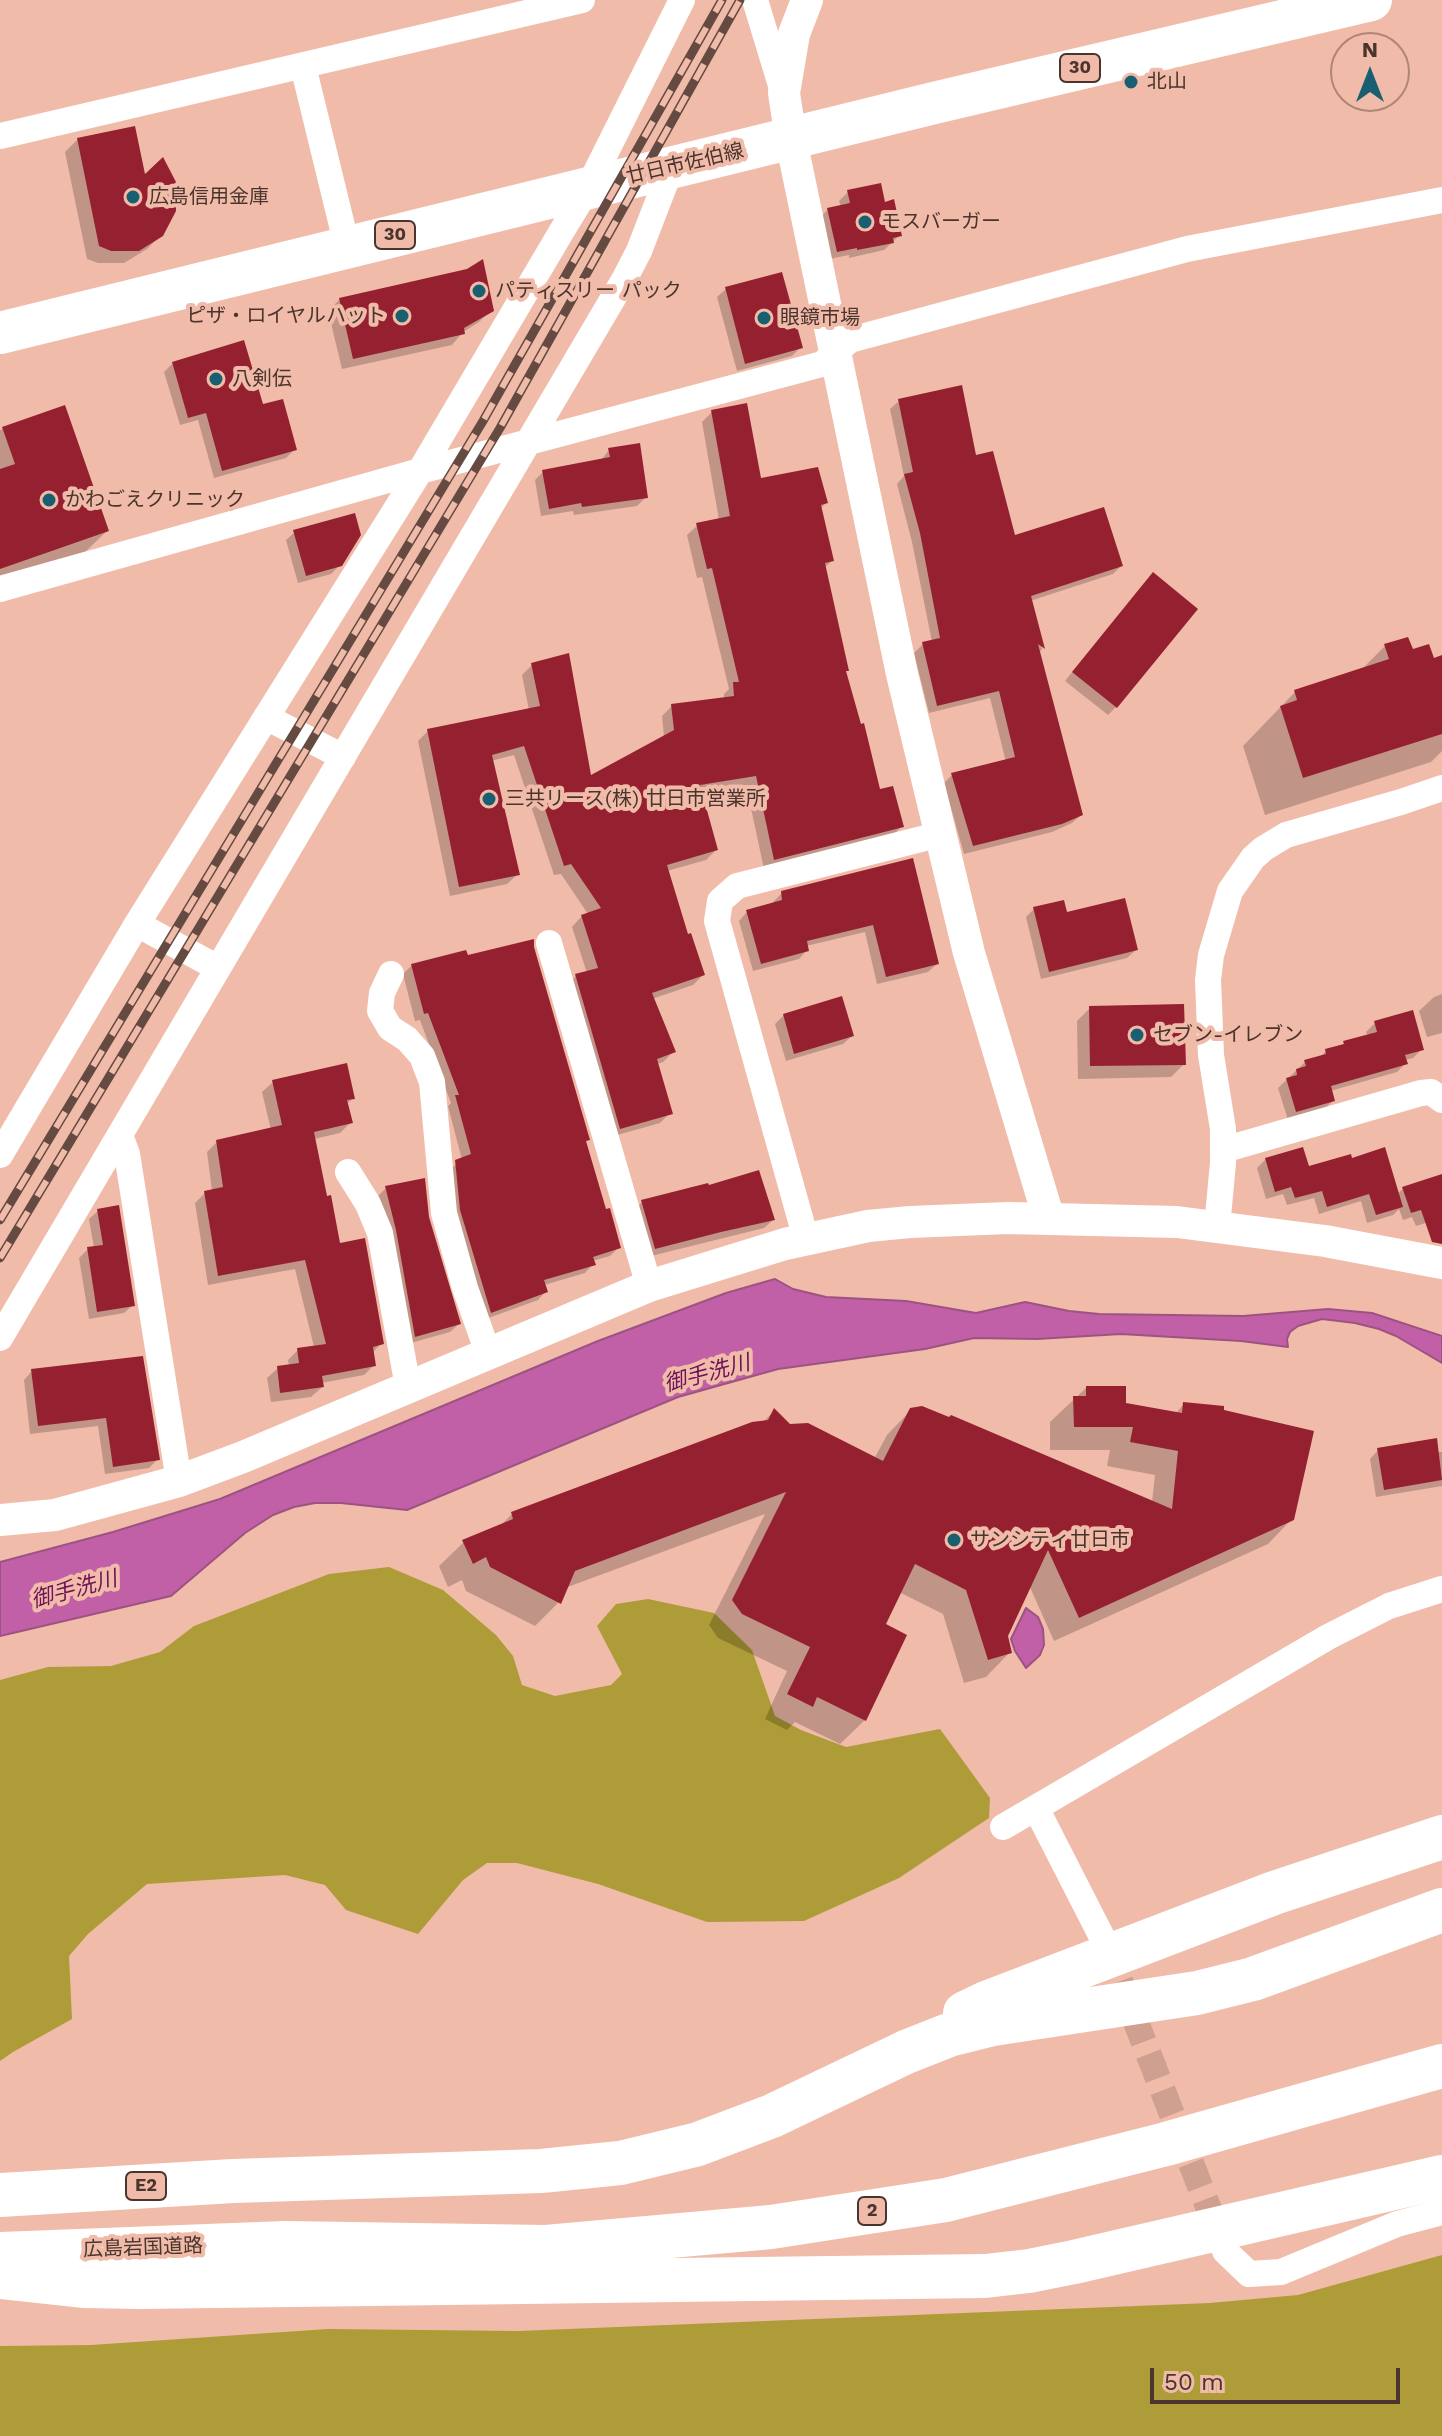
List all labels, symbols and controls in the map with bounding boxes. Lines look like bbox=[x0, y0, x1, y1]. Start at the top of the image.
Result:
north arrow bbox=[1330, 32, 1410, 112]
text: N bbox=[1362, 37, 1378, 62]
road number: 30 bbox=[1060, 54, 1100, 82]
place label: 北山 bbox=[1147, 70, 1187, 94]
marker: 北山 bbox=[1122, 73, 1140, 91]
street label: 廿日市佐伯線 bbox=[624, 139, 746, 189]
place label: 広島信用金庫 bbox=[149, 185, 269, 209]
marker: 広島信用金庫 bbox=[124, 188, 142, 206]
place label: モスバーガー bbox=[881, 210, 1001, 234]
marker: モスバーガー bbox=[856, 213, 874, 231]
road number: 30 bbox=[375, 221, 415, 249]
place label: パティスリー パック bbox=[495, 279, 682, 303]
marker: パティスリー パック bbox=[470, 282, 488, 300]
place label: ピザ・ロイヤルハット bbox=[186, 304, 386, 328]
place label: 眼鏡市場 bbox=[780, 306, 860, 330]
marker: ピザ・ロイヤルハット bbox=[393, 307, 411, 325]
marker: 眼鏡市場 bbox=[755, 309, 773, 327]
place label: 八剣伝 bbox=[232, 367, 292, 391]
marker: 八剣伝 bbox=[207, 370, 225, 388]
place label: かわごえクリニック bbox=[65, 488, 245, 512]
marker: かわごえクリニック bbox=[40, 491, 58, 509]
place label: 三共リース(株) 廿日市営業所 bbox=[505, 787, 766, 811]
marker: 三共リース(株) 廿日市営業所 bbox=[480, 790, 498, 808]
place label: セブン-イレブン bbox=[1153, 1023, 1303, 1047]
marker: セブン-イレブン bbox=[1128, 1026, 1146, 1044]
water label: 御手洗川 bbox=[661, 1350, 753, 1398]
place label: サンシティ廿日市 bbox=[970, 1528, 1130, 1552]
marker: サンシティ廿日市 bbox=[945, 1531, 963, 1549]
water label: 御手洗川 bbox=[28, 1566, 120, 1614]
road number: E2 bbox=[126, 2172, 166, 2200]
road number: 2 bbox=[858, 2197, 886, 2225]
street label: 広島岩国道路 bbox=[83, 2234, 203, 2262]
scale bar bbox=[1154, 2352, 1404, 2402]
text: 50 m bbox=[1164, 2368, 1224, 2396]

